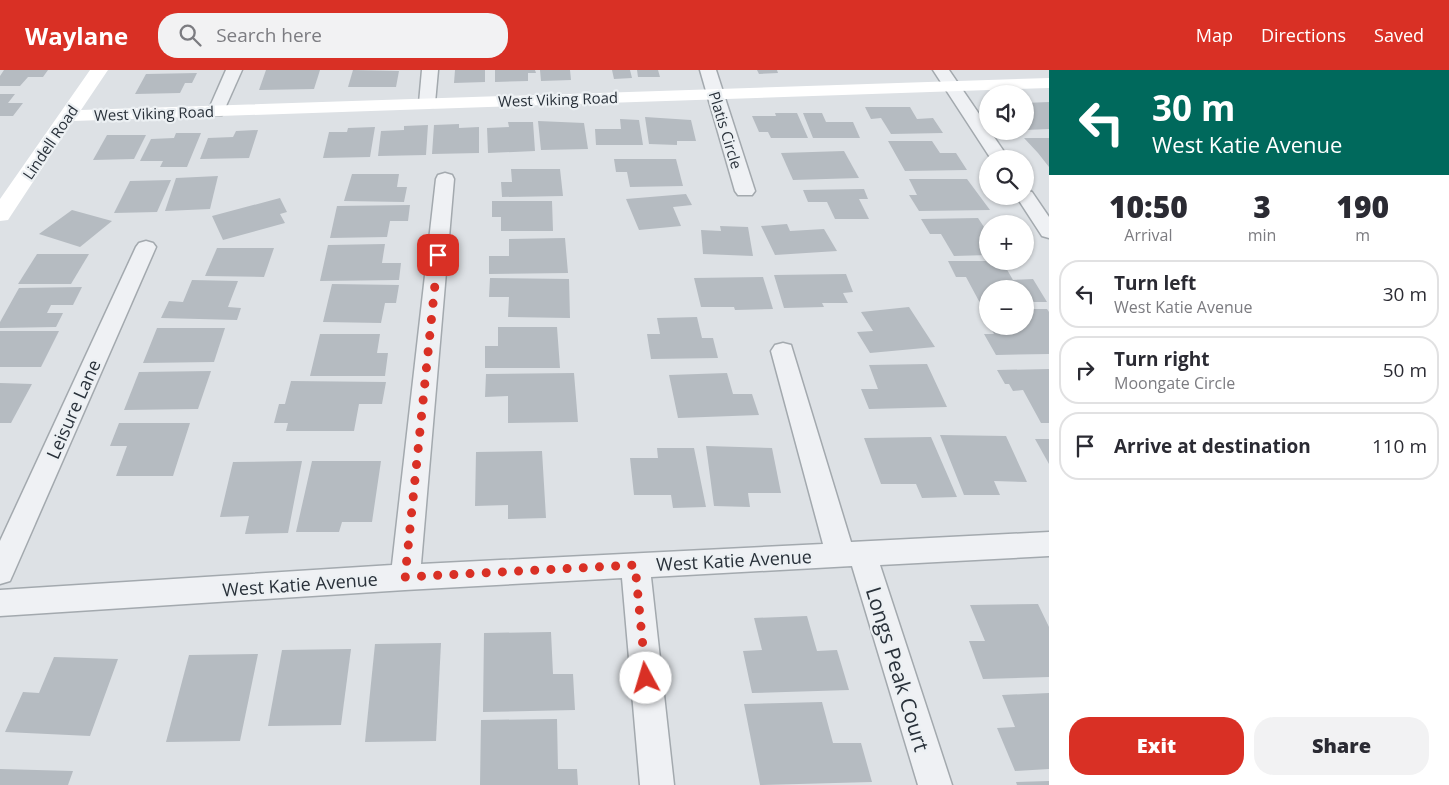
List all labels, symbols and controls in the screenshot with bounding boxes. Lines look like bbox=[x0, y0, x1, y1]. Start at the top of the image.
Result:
search box bbox=[158, 13, 508, 58]
text: Waylane bbox=[25, 19, 128, 52]
icon: search bbox=[176, 21, 204, 49]
text: Search here bbox=[216, 22, 322, 48]
text: Map bbox=[1196, 23, 1233, 47]
text: Directions bbox=[1261, 23, 1346, 47]
text: Saved bbox=[1374, 23, 1424, 47]
text: 30 m bbox=[1152, 84, 1235, 131]
map controls bbox=[979, 85, 1034, 335]
button: sound bbox=[979, 85, 1034, 140]
street label: West Viking Road bbox=[498, 87, 618, 111]
street label: Platis Circle bbox=[705, 89, 747, 171]
icon: left bbox=[1069, 90, 1134, 155]
street label: Lindell Road bbox=[18, 101, 82, 183]
street label: West Viking Road bbox=[94, 101, 214, 125]
text: West Katie Avenue bbox=[1152, 129, 1342, 159]
button: search bbox=[979, 150, 1034, 205]
text: 10:50 bbox=[1109, 186, 1188, 227]
text: 3 bbox=[1253, 186, 1271, 227]
text: 190 bbox=[1336, 186, 1389, 227]
button: + bbox=[979, 215, 1034, 270]
text: Arrival bbox=[1124, 224, 1172, 246]
text: min bbox=[1248, 224, 1276, 246]
text: m bbox=[1355, 224, 1370, 246]
pin bbox=[417, 234, 459, 276]
icon: arrive bbox=[424, 241, 452, 269]
text: Turn left bbox=[1114, 270, 1196, 296]
button: − bbox=[979, 280, 1034, 335]
icon: left bbox=[1071, 280, 1099, 308]
text: 30 m bbox=[1383, 281, 1427, 307]
text: West Katie Avenue bbox=[1114, 296, 1253, 318]
text: Turn right bbox=[1114, 346, 1209, 372]
street label: Leisure Lane bbox=[40, 356, 106, 462]
icon: right bbox=[1071, 356, 1099, 384]
text: 50 m bbox=[1383, 357, 1427, 383]
text: Moongate Circle bbox=[1114, 372, 1235, 394]
icon: arrive bbox=[1071, 432, 1099, 460]
text: Arrive at destination bbox=[1114, 433, 1311, 459]
text: 110 m bbox=[1372, 433, 1427, 459]
street label: West Katie Avenue bbox=[656, 544, 812, 576]
street label: West Katie Avenue bbox=[221, 567, 379, 601]
street label: Longs Peak Court bbox=[860, 583, 936, 755]
position arrow bbox=[619, 651, 671, 703]
button: Exit bbox=[1069, 717, 1244, 775]
button: Share bbox=[1254, 717, 1429, 775]

